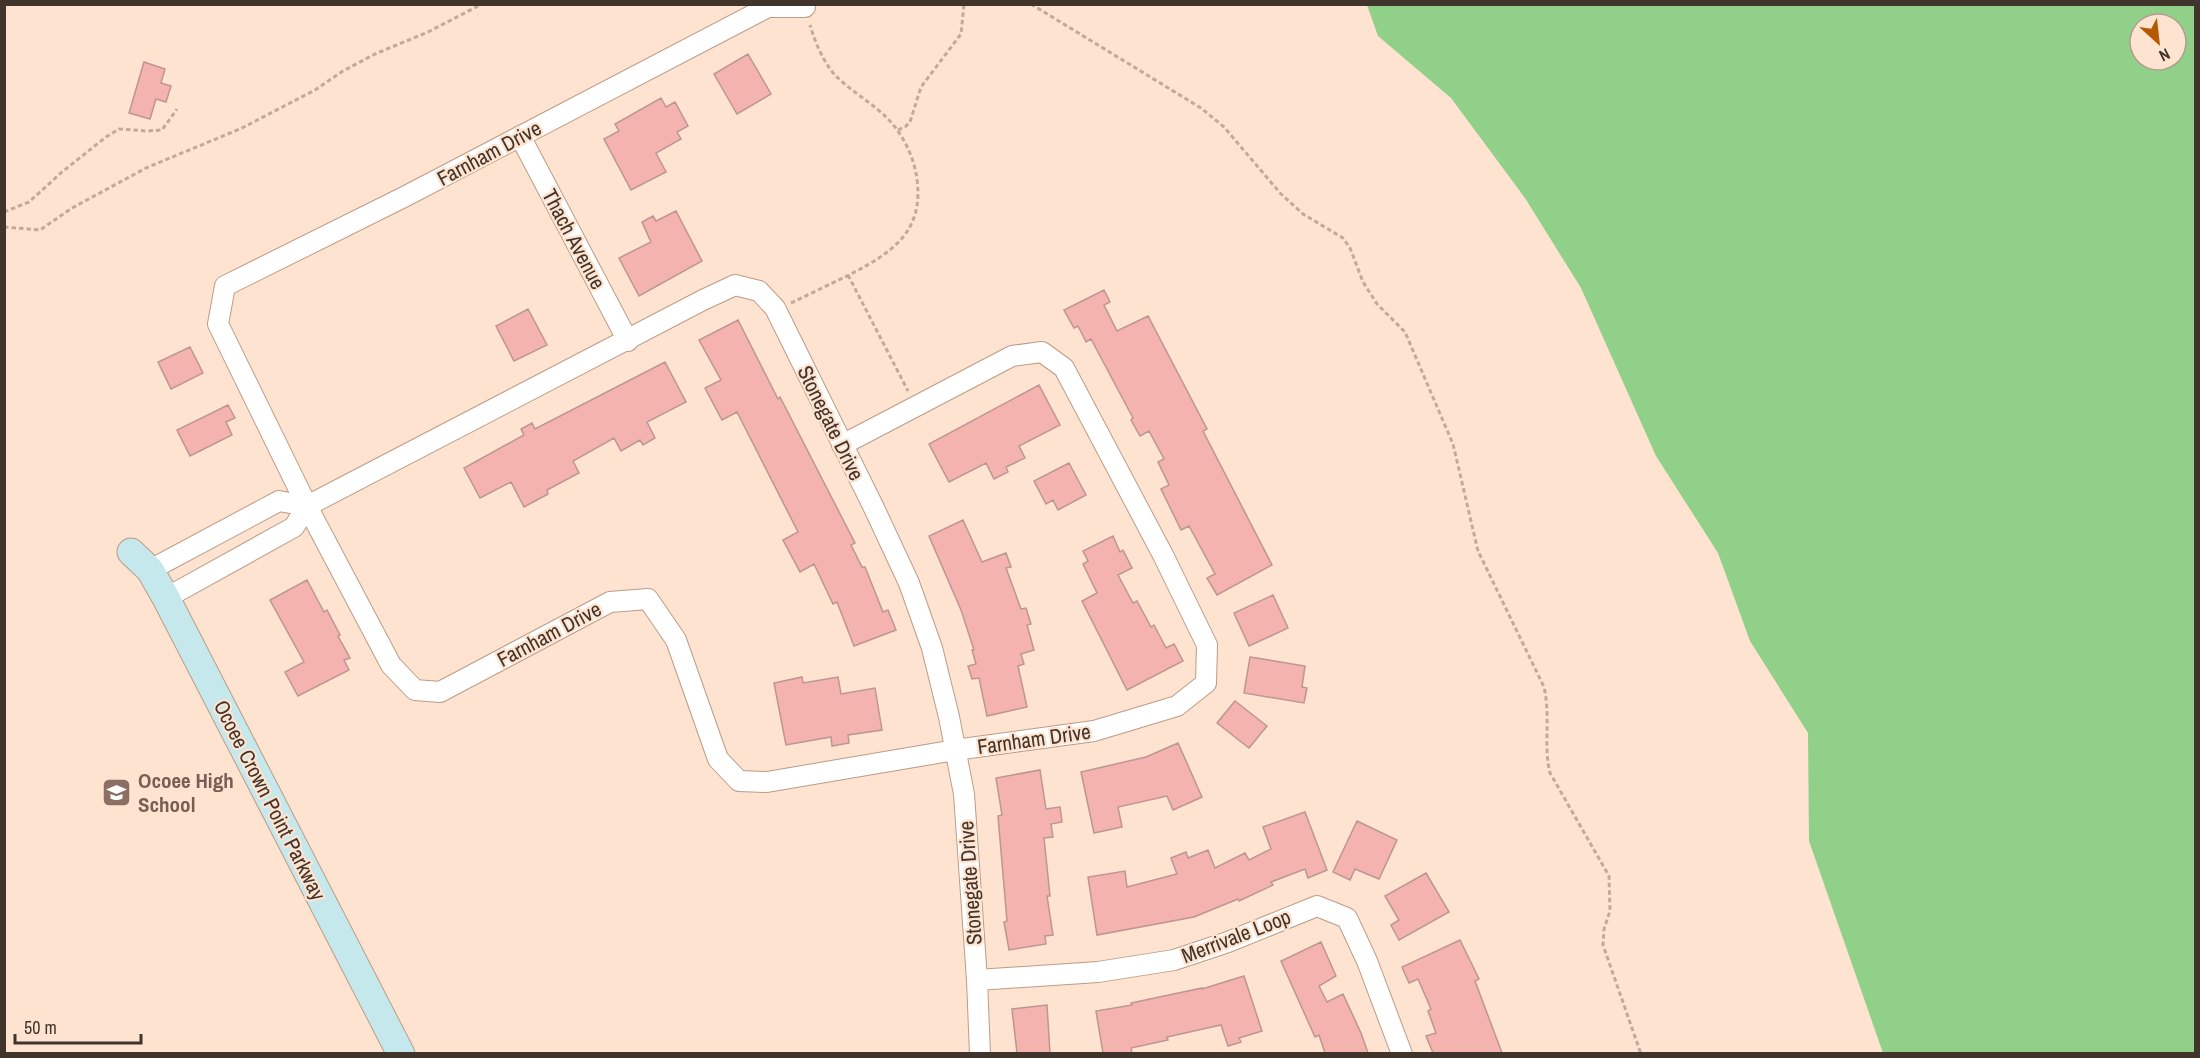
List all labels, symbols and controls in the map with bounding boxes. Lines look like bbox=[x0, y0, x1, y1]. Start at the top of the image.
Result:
north arrow bbox=[2128, 12, 2188, 72]
text: N bbox=[2156, 43, 2174, 67]
street label: Farnham Drive bbox=[432, 113, 546, 193]
street label: Thach Avenue bbox=[535, 184, 613, 294]
street label: Stonegate Drive bbox=[791, 361, 871, 485]
street label: Farnham Drive bbox=[492, 594, 606, 674]
street label: Ocoee Crown Point Parkway bbox=[207, 695, 333, 905]
street label: Farnham Drive bbox=[976, 717, 1092, 761]
place label: Ocoee High School bbox=[138, 766, 234, 819]
school or university icon: Ocoee High School bbox=[101, 776, 133, 808]
street label: Stonegate Drive bbox=[951, 820, 989, 946]
street label: Merrivale Loop bbox=[1177, 902, 1295, 970]
scale bar bbox=[15, 1007, 141, 1045]
text: 50 m bbox=[24, 1015, 57, 1040]

